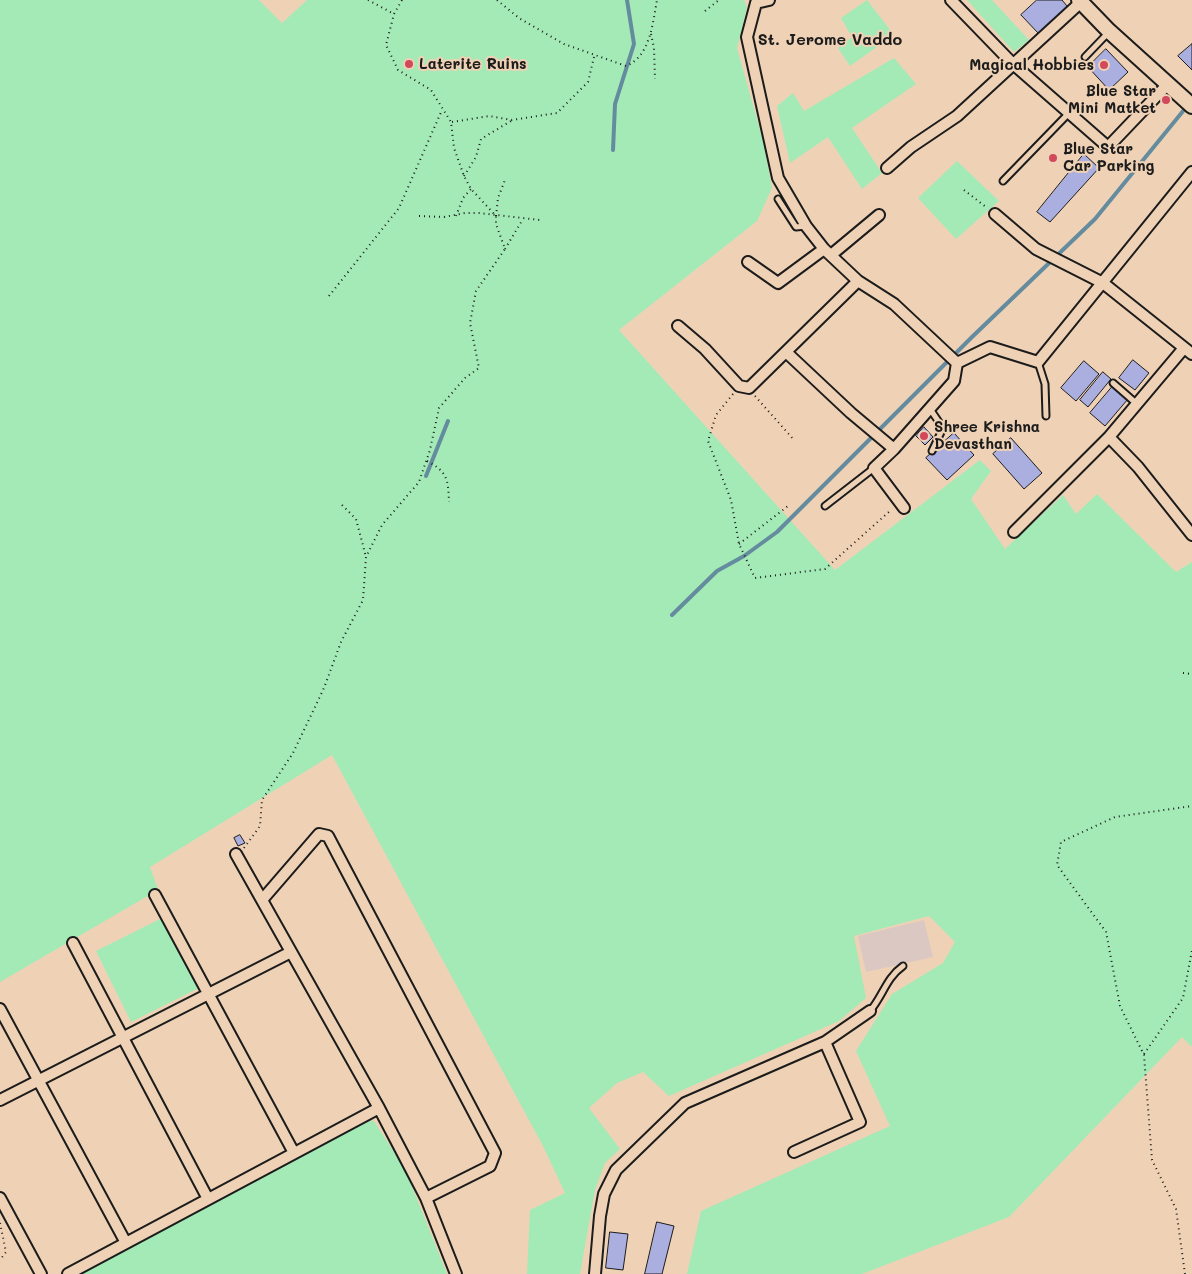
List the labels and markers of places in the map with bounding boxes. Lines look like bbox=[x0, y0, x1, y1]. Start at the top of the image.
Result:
place label: Laterite Ruins bbox=[419, 55, 527, 73]
place label: Magical Hobbies bbox=[969, 56, 1094, 74]
marker: Laterite Ruins bbox=[403, 58, 415, 70]
marker: Magical Hobbies bbox=[1098, 59, 1110, 71]
place label: Blue Star Mini Matket bbox=[1068, 82, 1156, 117]
marker: Blue Star Mini Matket bbox=[1160, 94, 1172, 106]
place label: Blue Star Car Parking bbox=[1063, 140, 1155, 175]
marker: Blue Star Car Parking bbox=[1047, 152, 1059, 164]
place label: Shree Krishna Devasthan bbox=[934, 418, 1040, 453]
marker: Shree Krishna Devasthan bbox=[918, 430, 930, 442]

